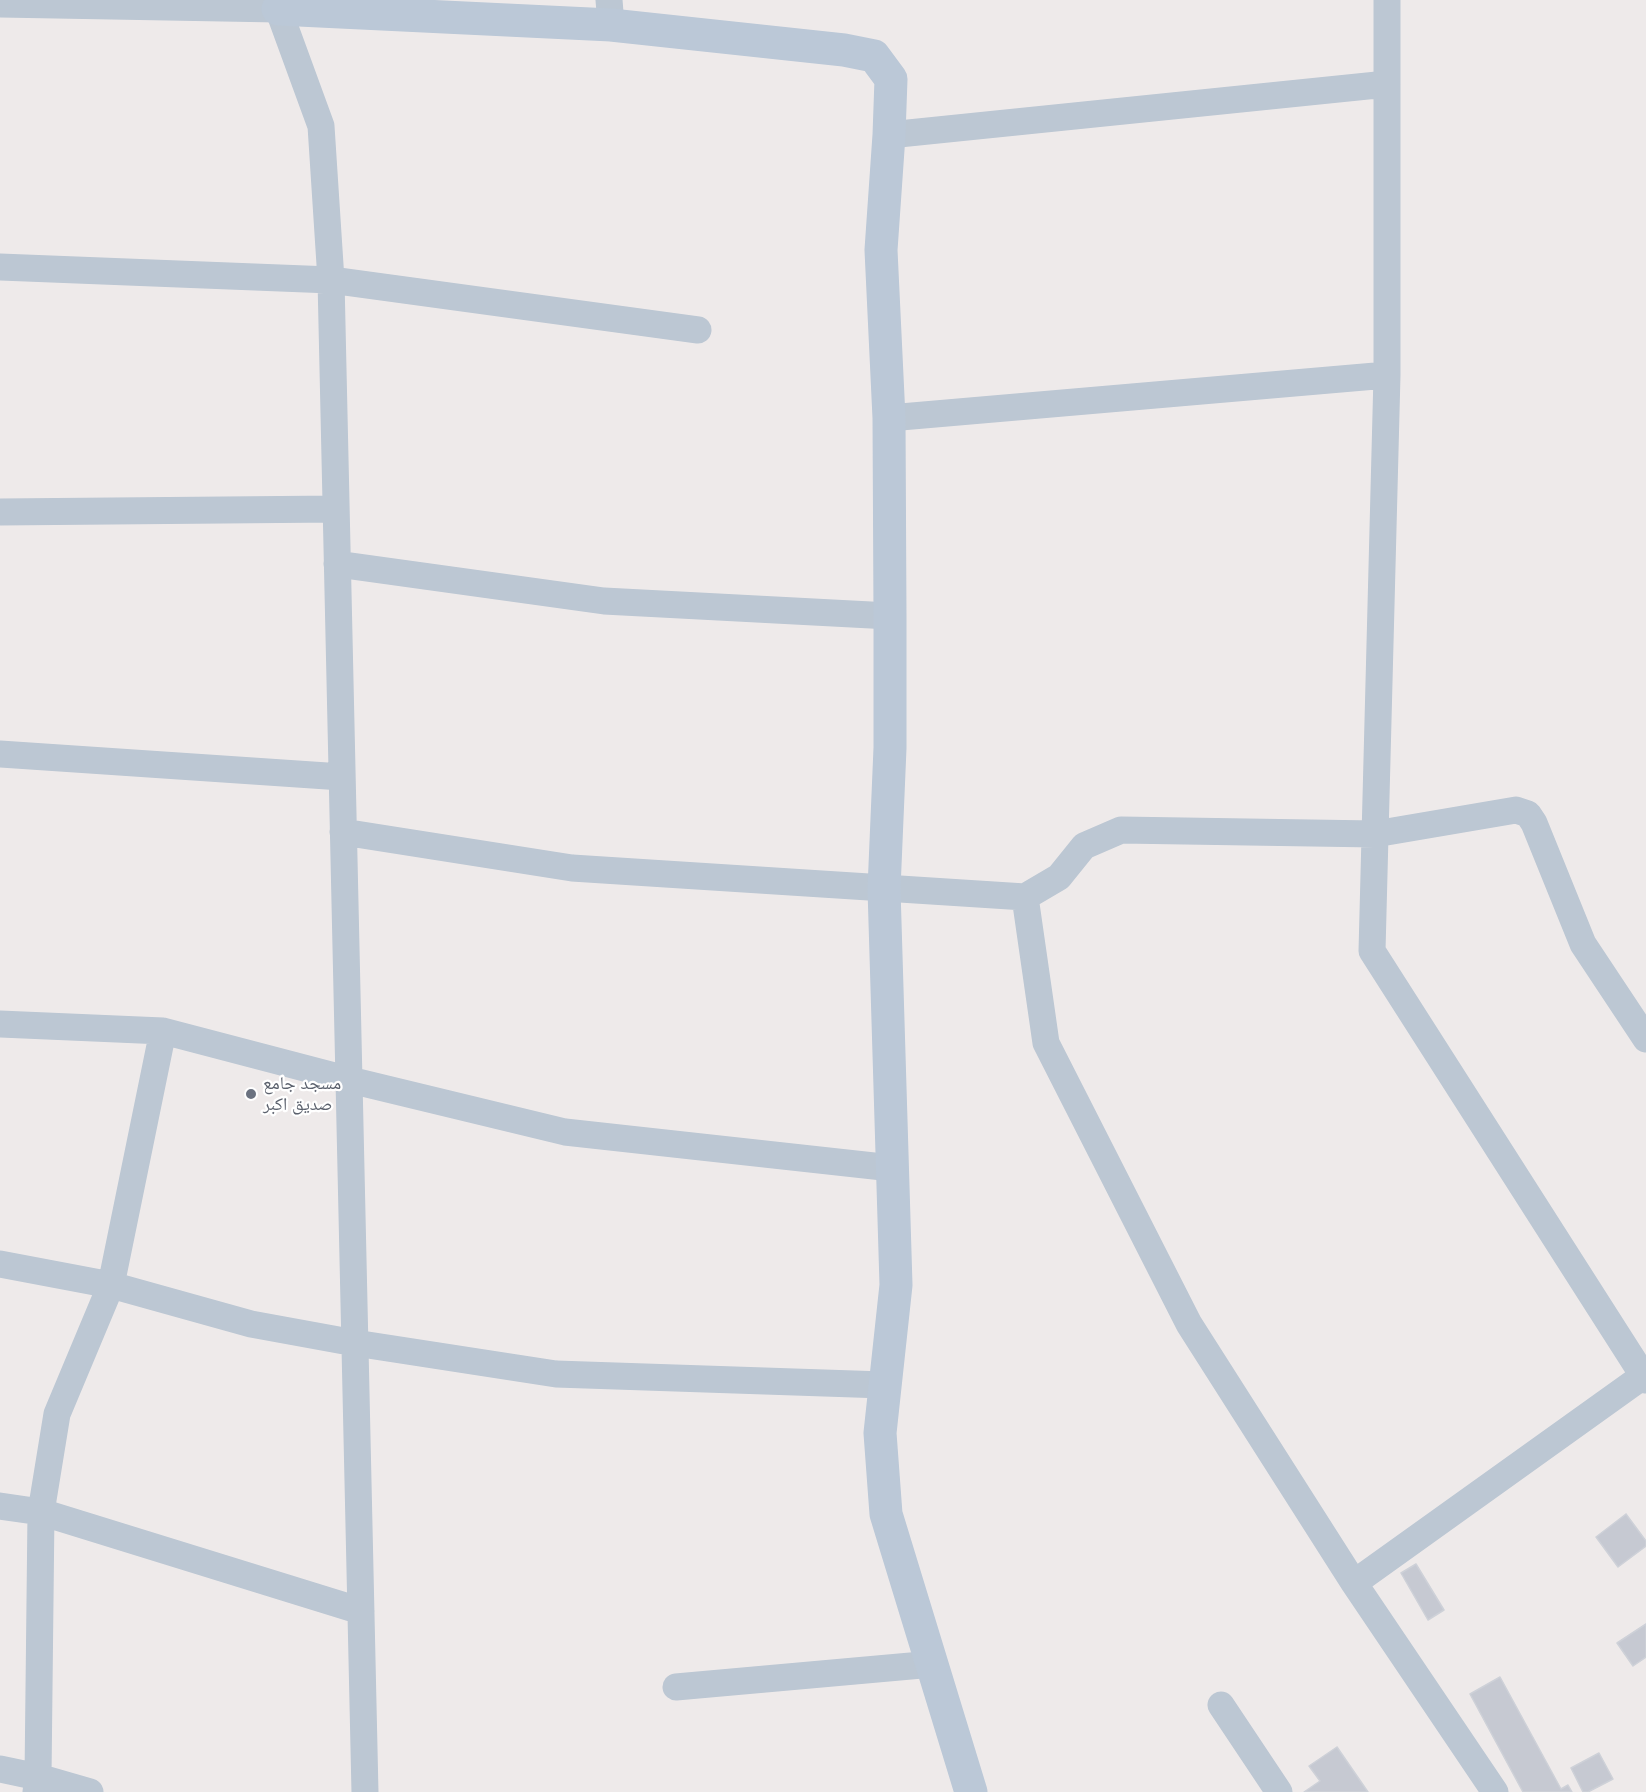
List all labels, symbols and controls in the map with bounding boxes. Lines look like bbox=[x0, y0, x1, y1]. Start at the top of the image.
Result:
place label: مسجد جامع صدیق اکبر bbox=[263, 1073, 341, 1116]
marker: مسجد جامع صدیق اکبر bbox=[244, 1087, 258, 1101]

